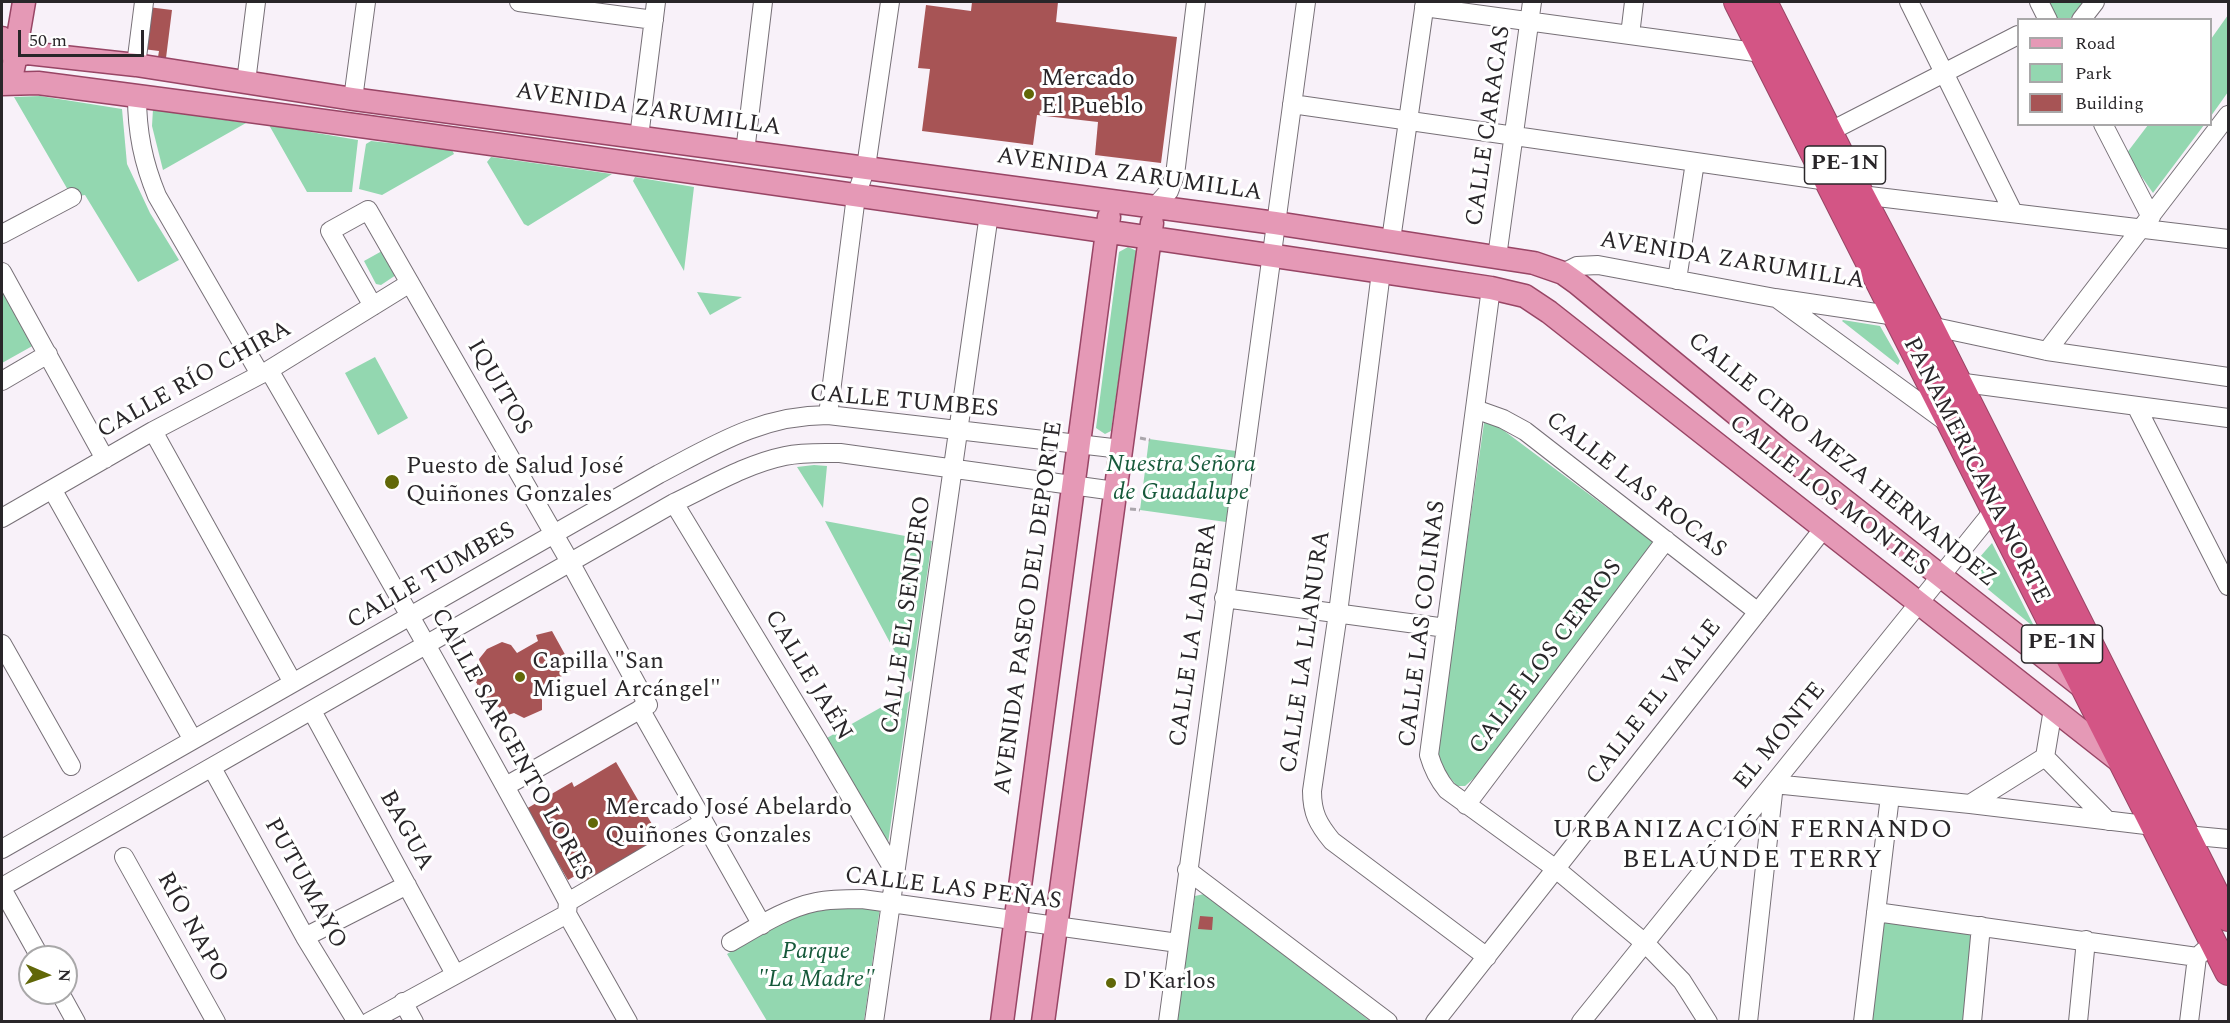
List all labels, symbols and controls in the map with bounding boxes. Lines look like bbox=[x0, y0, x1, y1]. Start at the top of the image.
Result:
scale bar bbox=[21, 18, 147, 56]
legend bbox=[2017, 18, 2212, 126]
street label: CALLE CARACAS bbox=[1462, 24, 1518, 228]
text: 50 m bbox=[29, 27, 67, 54]
text: Road bbox=[2075, 30, 2116, 57]
text: Park bbox=[2075, 60, 2112, 87]
place label: Mercado El Pueblo bbox=[1041, 66, 1144, 122]
street label: AVENIDA ZARUMILLA bbox=[513, 78, 783, 144]
marker: Mercado El Pueblo bbox=[1022, 87, 1036, 101]
text: Building bbox=[2075, 90, 2144, 117]
street label: AVENIDA ZARUMILLA bbox=[994, 143, 1264, 209]
road number: PE-1N bbox=[1804, 146, 1886, 184]
street label: AVENIDA ZARUMILLA bbox=[1597, 227, 1867, 297]
street label: CALLE RÍO CHIRA bbox=[93, 316, 297, 446]
street label: CALLE CIRO MEZA HERNANDEZ bbox=[1681, 327, 2001, 595]
street label: PANAMERICANA NORTE bbox=[1895, 333, 2055, 609]
street label: IQUITOS bbox=[459, 335, 537, 441]
street label: CALLE TUMBES bbox=[808, 380, 1000, 426]
street label: CALLE LAS ROCAS bbox=[1539, 407, 1731, 565]
street label: CALLE LOS MONTES bbox=[1722, 410, 1934, 584]
street label: AVENIDA PASEO DEL DEPORTE bbox=[990, 420, 1070, 796]
park label: Nuestra Señora de Guadalupe bbox=[1106, 452, 1256, 508]
place label: Puesto de Salud José Quiñones Gonzales bbox=[406, 454, 624, 510]
marker: Puesto de Salud José Quiñones Gonzales bbox=[383, 473, 401, 491]
street label: CALLE EL SENDERO bbox=[877, 494, 939, 736]
street label: CALLE LAS COLINAS bbox=[1395, 499, 1453, 749]
street label: CALLE TUMBES bbox=[343, 517, 521, 637]
street label: CALLE LA LADERA bbox=[1165, 521, 1225, 749]
street label: CALLE LA LLANURA bbox=[1276, 529, 1338, 775]
street label: CALLE LOS CERROS bbox=[1464, 555, 1630, 761]
street label: CALLE SARGENTO LORES bbox=[423, 604, 597, 886]
street label: CALLE JAÉN bbox=[757, 605, 857, 747]
street label: CALLE EL VALLE bbox=[1581, 614, 1729, 792]
road number: PE-1N bbox=[2022, 625, 2102, 663]
place label: Capilla "San Miguel Arcángel" bbox=[532, 649, 721, 705]
marker: Capilla "San Miguel Arcángel" bbox=[513, 670, 527, 684]
street label: EL MONTE bbox=[1729, 677, 1833, 797]
street label: BAGUA bbox=[371, 786, 439, 876]
place label: Mercado José Abelardo Quiñones Gonzales bbox=[605, 795, 852, 851]
street label: PUTUMAYO bbox=[256, 814, 352, 954]
marker: Mercado José Abelardo Quiñones Gonzales bbox=[586, 816, 600, 830]
district label: URBANIZACIÓN FERNANDO BELAÚNDE TERRY bbox=[1553, 816, 1953, 878]
street label: CALLE LAS PEÑAS bbox=[843, 862, 1063, 918]
street label: RÍO NAPO bbox=[149, 868, 233, 988]
park label: Parque "La Madre" bbox=[757, 939, 875, 995]
north arrow bbox=[18, 945, 78, 1005]
text: N bbox=[52, 969, 76, 983]
place label: D'Karlos bbox=[1123, 969, 1216, 997]
marker: D'Karlos bbox=[1104, 976, 1118, 990]

